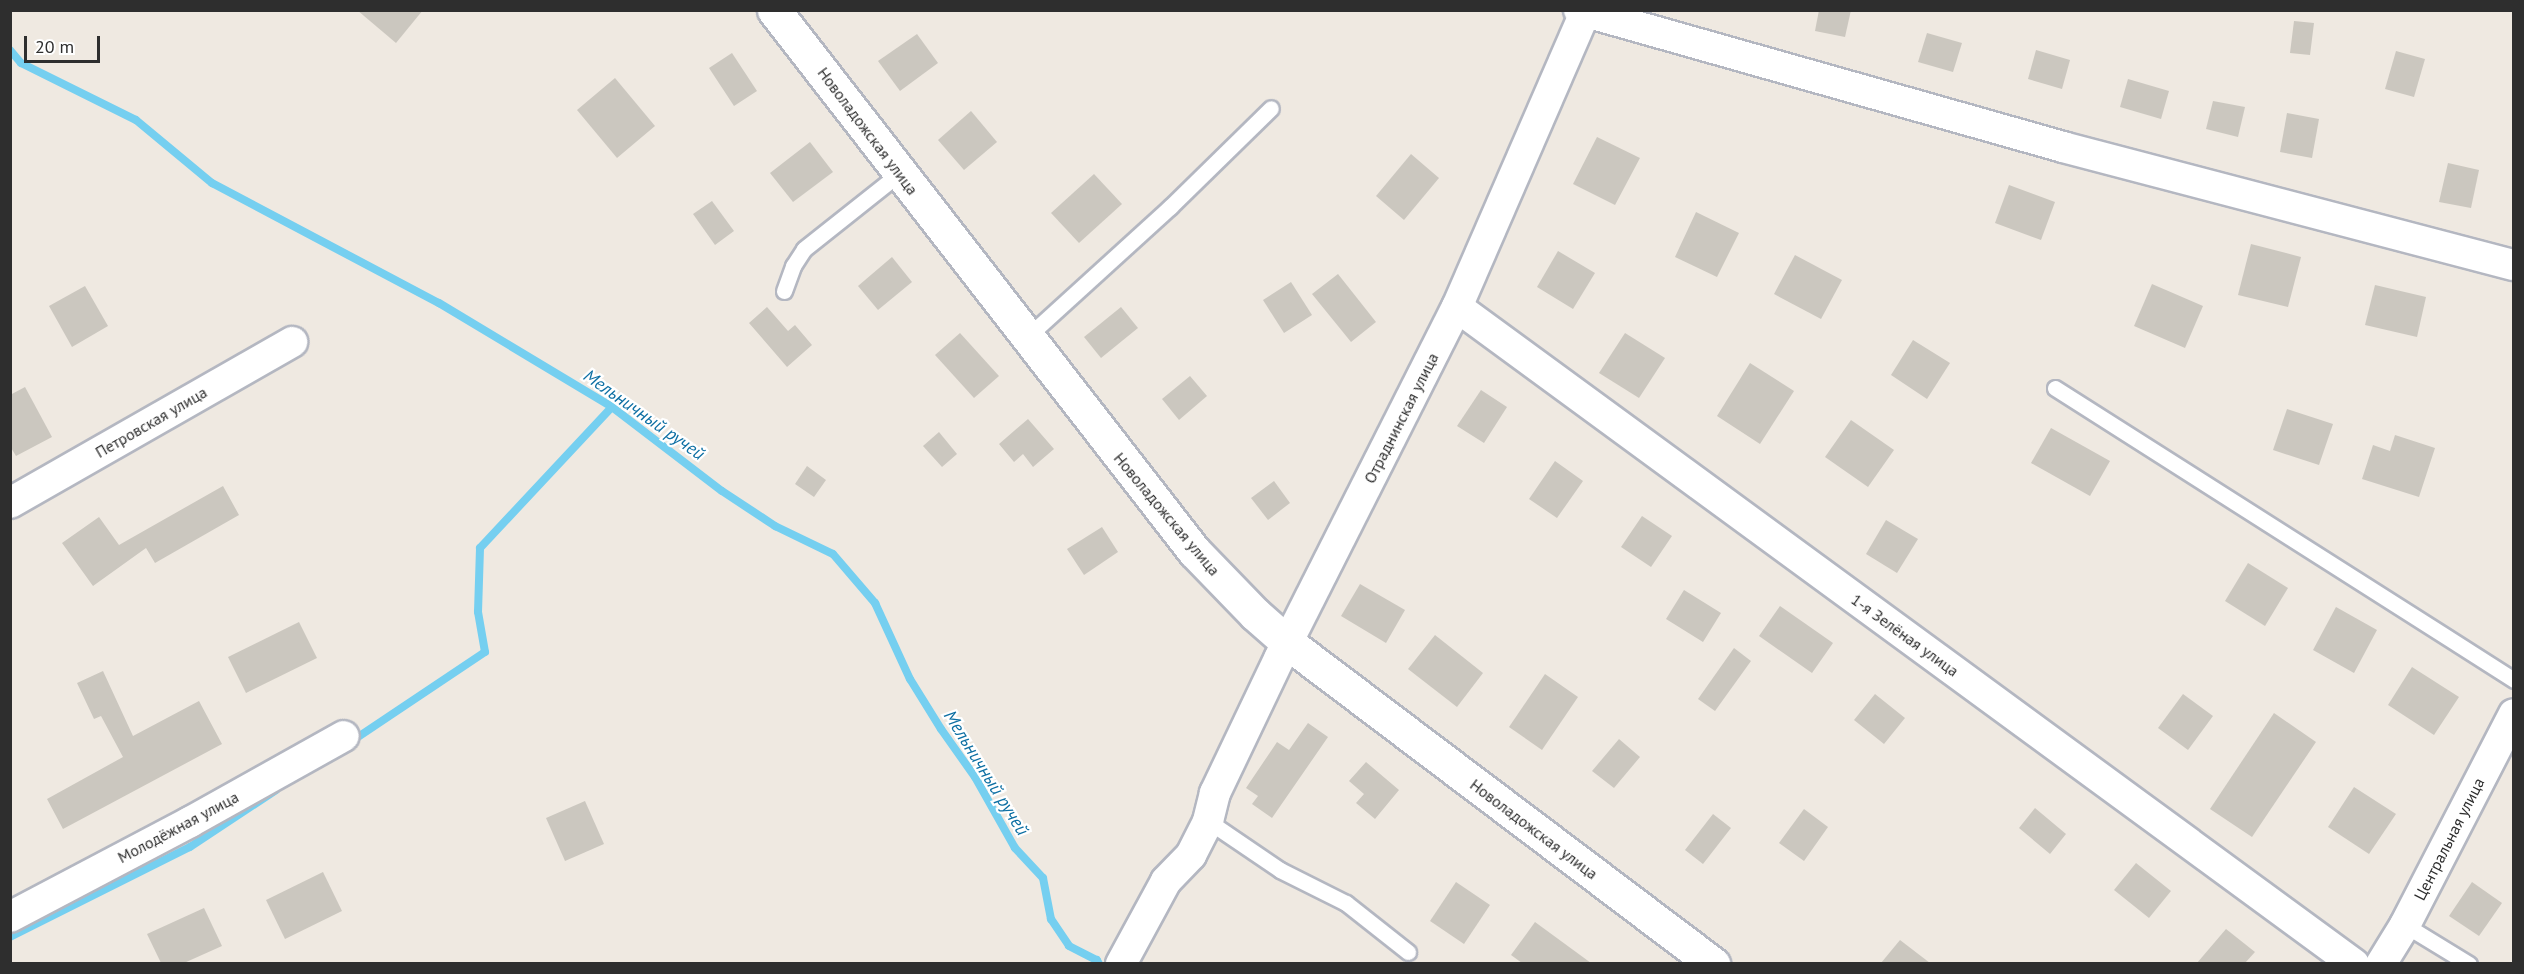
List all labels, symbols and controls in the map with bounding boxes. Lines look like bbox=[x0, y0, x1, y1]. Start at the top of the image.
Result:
scale bar bbox=[27, 24, 104, 62]
text: 20 m bbox=[35, 35, 74, 58]
street label: Новоладожская улица bbox=[814, 63, 922, 199]
street label: Отраднинская улица bbox=[1360, 350, 1442, 486]
water label: Мельничный ручей bbox=[579, 365, 709, 465]
street label: Петровская улица bbox=[92, 382, 210, 462]
street label: Новоладожская улица bbox=[1110, 449, 1224, 579]
street label: 1-я Зелёная улица bbox=[1848, 590, 1962, 680]
water label: Мельничный ручей bbox=[939, 707, 1033, 839]
street label: Новоладожская улица bbox=[1466, 775, 1602, 883]
street label: Центральная улица bbox=[2410, 775, 2488, 903]
street label: Молодёжная улица bbox=[114, 787, 242, 867]

